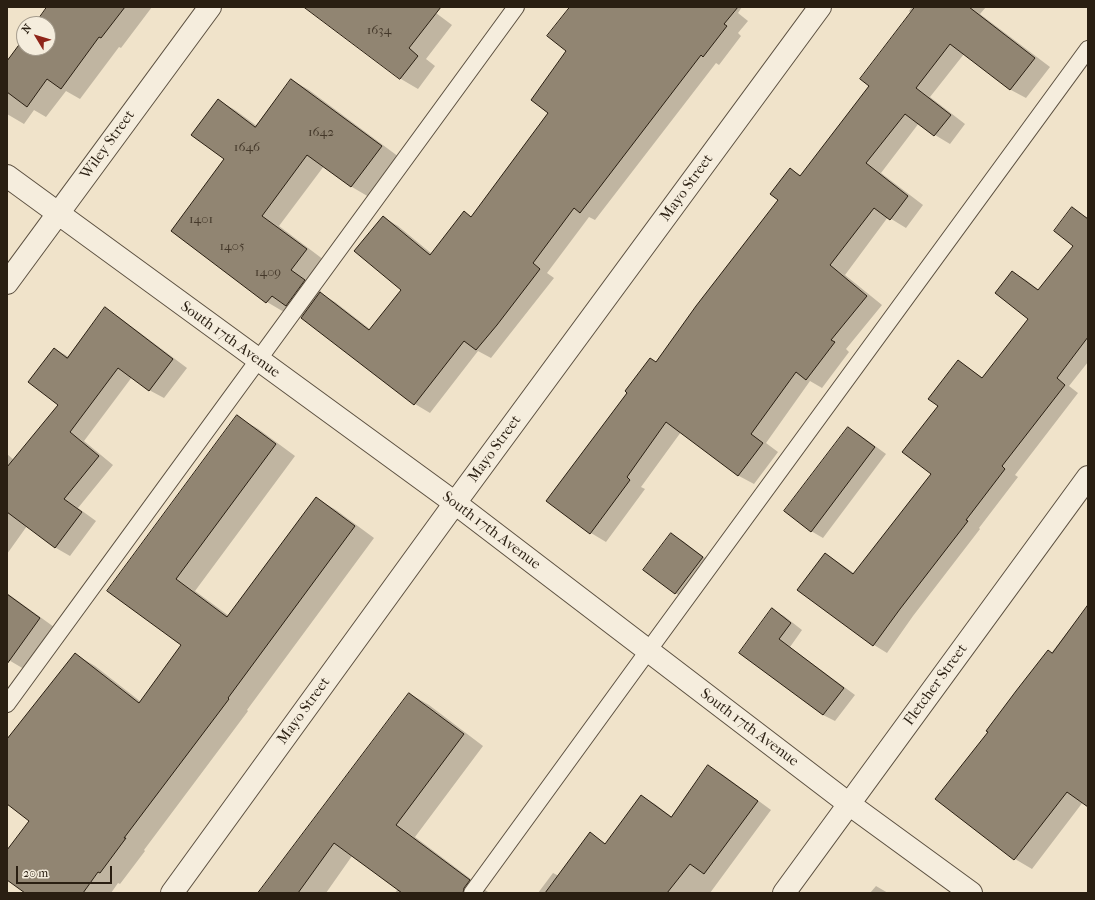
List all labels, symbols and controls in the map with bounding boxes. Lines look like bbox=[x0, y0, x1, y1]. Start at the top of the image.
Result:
north arrow bbox=[16, 16, 56, 56]
text: N bbox=[19, 22, 35, 36]
house number: 1634 bbox=[367, 23, 391, 39]
street label: Wiley Street bbox=[77, 107, 139, 183]
house number: 1642 bbox=[308, 125, 334, 141]
house number: 1646 bbox=[234, 140, 260, 156]
street label: Mayo Street bbox=[657, 151, 717, 225]
house number: 1401 bbox=[189, 212, 213, 228]
house number: 1405 bbox=[219, 239, 245, 255]
house number: 1409 bbox=[255, 265, 281, 281]
street label: South 17th Avenue bbox=[177, 298, 283, 382]
street label: Mayo Street bbox=[465, 412, 525, 486]
street label: South 17th Avenue bbox=[438, 488, 544, 574]
street label: Fletcher Street bbox=[900, 641, 972, 729]
street label: Mayo Street bbox=[274, 674, 334, 748]
street label: South 17th Avenue bbox=[696, 685, 802, 771]
scale bar bbox=[18, 858, 114, 884]
text: 20 m bbox=[23, 866, 48, 880]

